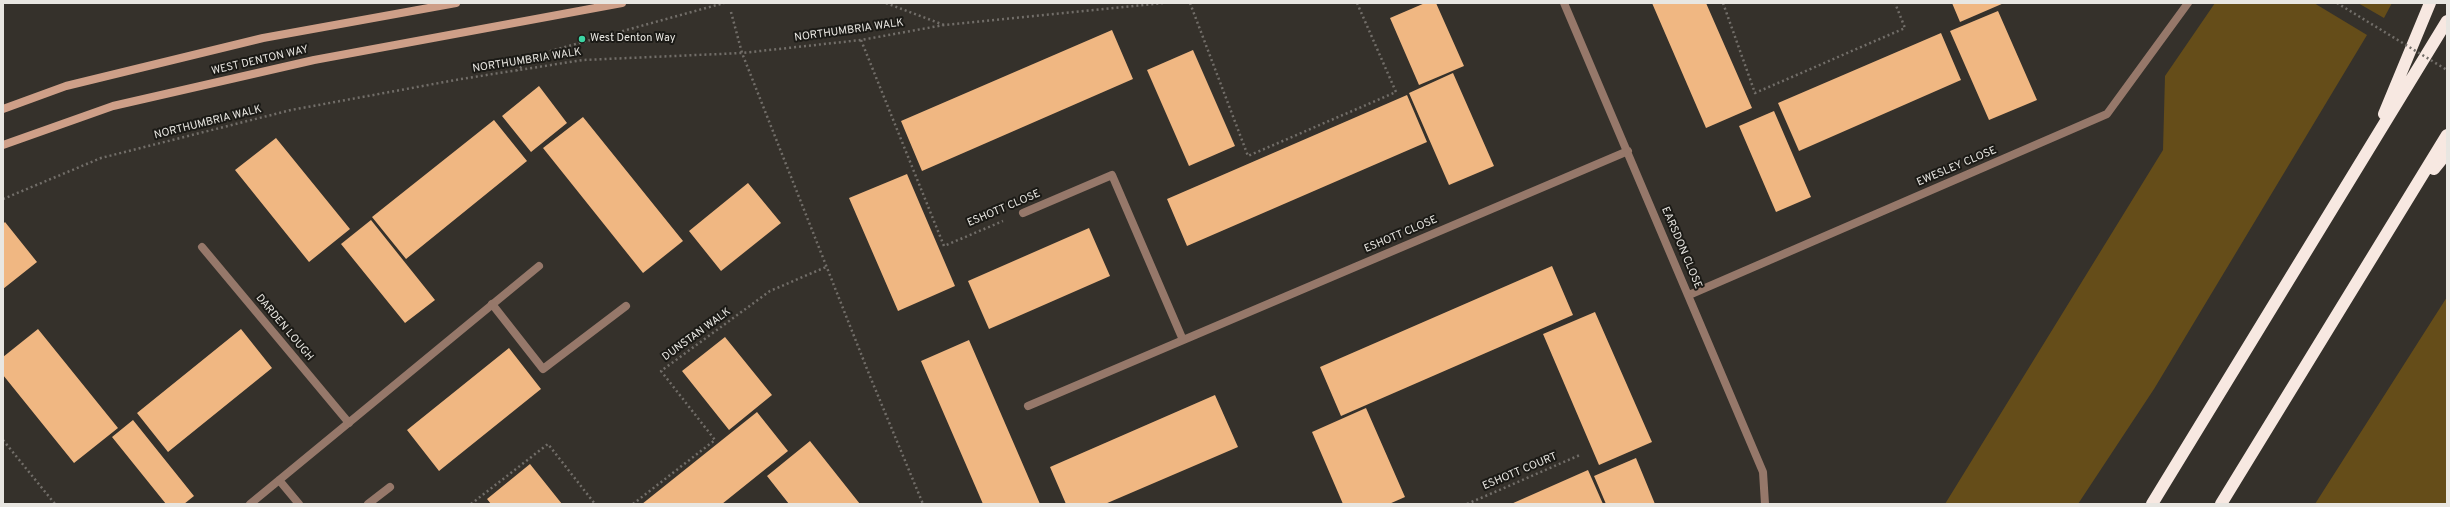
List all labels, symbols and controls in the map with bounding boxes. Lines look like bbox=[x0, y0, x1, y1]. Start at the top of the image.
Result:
street label: NORTHUMBRIA WALK bbox=[794, 17, 904, 45]
place label: West Denton Way bbox=[590, 32, 676, 46]
marker: West Denton Way bbox=[577, 34, 587, 44]
street label: WEST DENTON WAY bbox=[210, 43, 310, 79]
street label: NORTHUMBRIA WALK bbox=[472, 46, 582, 76]
street label: NORTHUMBRIA WALK bbox=[153, 103, 263, 143]
street label: EWESLEY CLOSE bbox=[1915, 144, 1999, 190]
street label: ESHOTT CLOSE bbox=[965, 188, 1043, 230]
street label: EARSDON CLOSE bbox=[1658, 205, 1704, 291]
street label: ESHOTT CLOSE bbox=[1362, 214, 1440, 256]
street label: DARDEN LOUGH bbox=[252, 292, 316, 364]
street label: DUNSTAN WALK bbox=[660, 306, 734, 364]
street label: ESHOTT COURT bbox=[1481, 450, 1559, 494]

